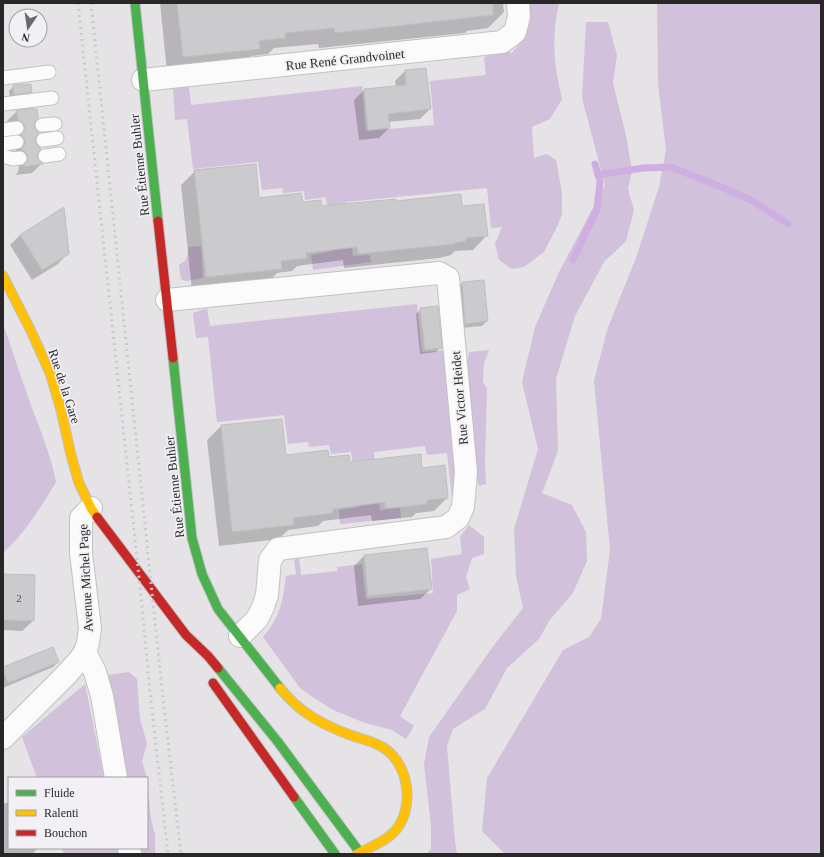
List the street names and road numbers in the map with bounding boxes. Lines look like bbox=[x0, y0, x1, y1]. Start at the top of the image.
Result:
street label: Rue René Grandvoinet bbox=[285, 46, 405, 73]
street label: Rue Étienne Buhler bbox=[127, 113, 152, 217]
street label: Rue de la Gare bbox=[45, 347, 84, 426]
street label: Rue Victor Heidet bbox=[448, 350, 471, 446]
street label: Rue Étienne Buhler bbox=[162, 435, 187, 539]
street label: Avenue Michel Page bbox=[75, 523, 96, 632]

